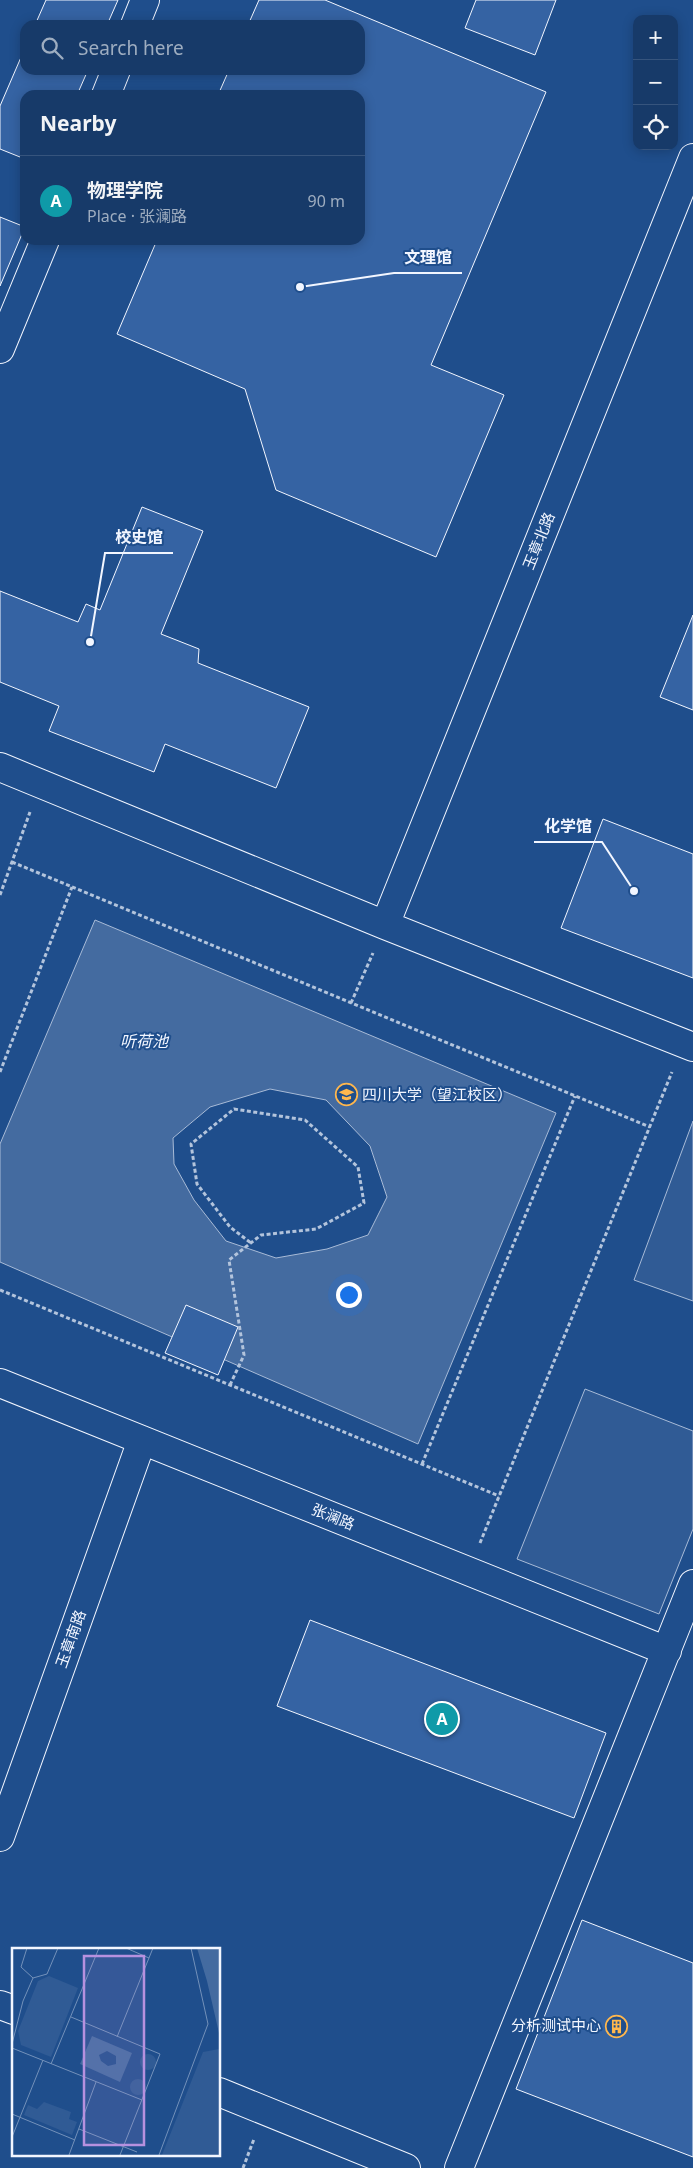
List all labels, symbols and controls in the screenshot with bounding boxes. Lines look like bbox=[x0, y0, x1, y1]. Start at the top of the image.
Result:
map controls bbox=[633, 15, 678, 150]
button: + bbox=[633, 15, 678, 60]
search box bbox=[20, 20, 365, 75]
icon: search bbox=[38, 34, 66, 62]
text: Search here bbox=[78, 35, 184, 61]
button: − bbox=[633, 60, 678, 105]
button: locate bbox=[633, 105, 678, 150]
text: Nearby bbox=[40, 109, 116, 137]
text: 物理学院 bbox=[87, 177, 163, 203]
text: A bbox=[50, 190, 62, 212]
text: 90 m bbox=[308, 190, 345, 212]
text: Place · 张澜路 bbox=[87, 205, 187, 227]
callout: 文理馆 bbox=[394, 242, 462, 273]
text: 文理馆 bbox=[404, 246, 452, 268]
street label: 玉章北路 bbox=[518, 509, 559, 572]
callout: 校史馆 bbox=[105, 522, 173, 553]
text: 校史馆 bbox=[115, 526, 163, 548]
callout: 化学馆 bbox=[534, 811, 602, 842]
text: 化学馆 bbox=[544, 815, 592, 837]
water label: 听荷池 bbox=[120, 1030, 170, 1052]
school or university icon: 四川大学（望江校区） bbox=[334, 1083, 358, 1107]
place label: 四川大学（望江校区） bbox=[362, 1084, 512, 1104]
your location bbox=[336, 1282, 362, 1308]
street label: 张澜路 bbox=[309, 1498, 358, 1534]
street label: 玉章南路 bbox=[50, 1607, 90, 1670]
pin: A bbox=[426, 1700, 458, 1738]
inset map bbox=[12, 1948, 220, 2156]
building icon: 分析测试中心 bbox=[605, 2014, 629, 2038]
place label: 分析测试中心 bbox=[511, 2015, 601, 2035]

